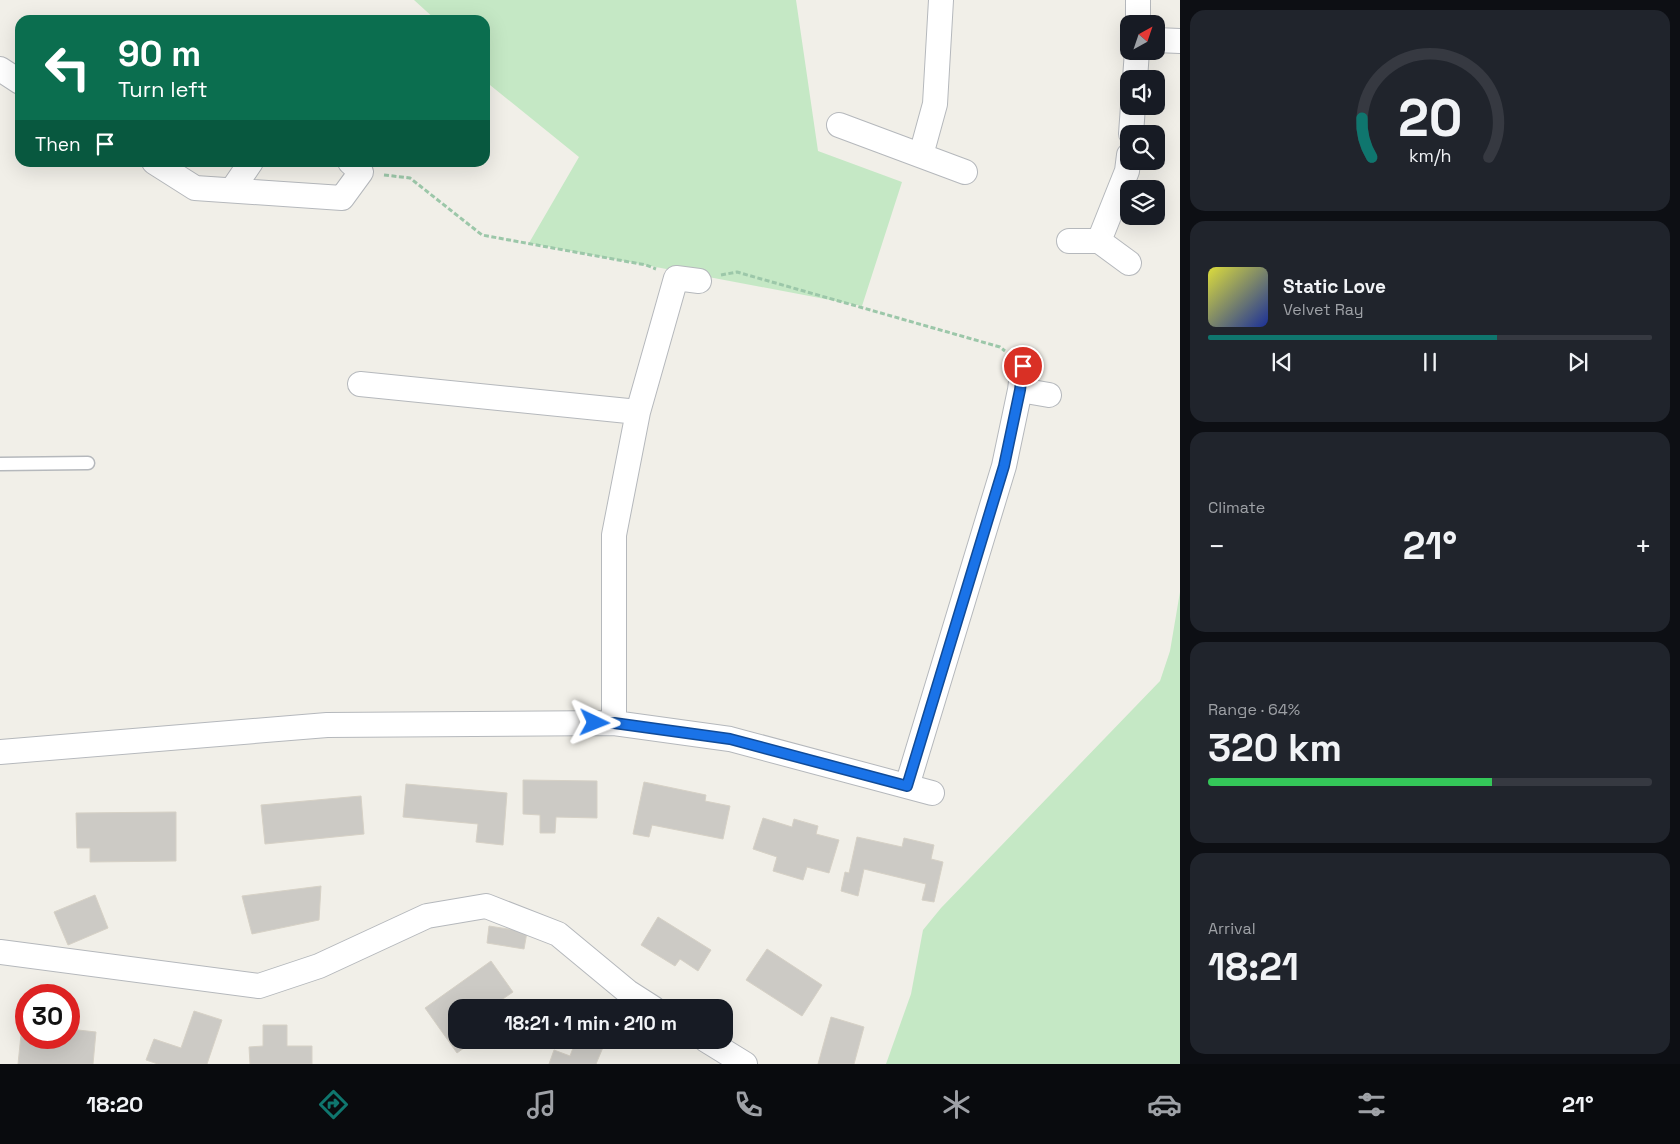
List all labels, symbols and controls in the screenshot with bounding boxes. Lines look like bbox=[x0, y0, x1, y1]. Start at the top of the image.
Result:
north arrow bbox=[1120, 15, 1165, 60]
map controls bbox=[1120, 15, 1165, 225]
text: 90 m bbox=[118, 32, 201, 76]
icon: left bbox=[35, 35, 100, 100]
button: sound bbox=[1120, 70, 1165, 115]
text: Turn left bbox=[118, 75, 208, 103]
text: 20 bbox=[1398, 85, 1462, 151]
button: search bbox=[1120, 125, 1165, 170]
icon: arrive bbox=[91, 130, 119, 158]
text: Then bbox=[35, 132, 81, 157]
text: km/h bbox=[1409, 144, 1451, 167]
button: layers bbox=[1120, 180, 1165, 225]
text: Static Love bbox=[1283, 274, 1386, 299]
text: Velvet Ray bbox=[1283, 299, 1364, 320]
pin bbox=[1002, 345, 1044, 387]
icon: previous bbox=[1268, 348, 1296, 376]
icon: pause bbox=[1416, 348, 1444, 376]
icon: next bbox=[1564, 348, 1592, 376]
icon: arrive bbox=[1009, 352, 1037, 380]
text: Climate bbox=[1208, 497, 1265, 518]
text: 21° bbox=[1403, 522, 1457, 570]
text: − bbox=[1208, 528, 1225, 564]
text: + bbox=[1635, 528, 1652, 564]
position arrow bbox=[568, 696, 620, 748]
text: Range · 64% bbox=[1208, 699, 1300, 720]
text: 320 km bbox=[1208, 724, 1342, 772]
text: Arrival bbox=[1208, 918, 1256, 939]
text: 18:21 bbox=[1208, 943, 1299, 991]
speed limit sign: 30 bbox=[15, 984, 80, 1049]
text: 18:21 · 1 min · 210 m bbox=[504, 1011, 677, 1036]
icon: directions bbox=[316, 1087, 351, 1122]
icon: music bbox=[524, 1087, 559, 1122]
icon: phone bbox=[731, 1087, 766, 1122]
icon: climate bbox=[939, 1087, 974, 1122]
icon: car bbox=[1147, 1087, 1182, 1122]
icon: filters bbox=[1354, 1087, 1389, 1122]
text: 18:20 bbox=[86, 1090, 143, 1118]
text: 21° bbox=[1562, 1090, 1594, 1118]

